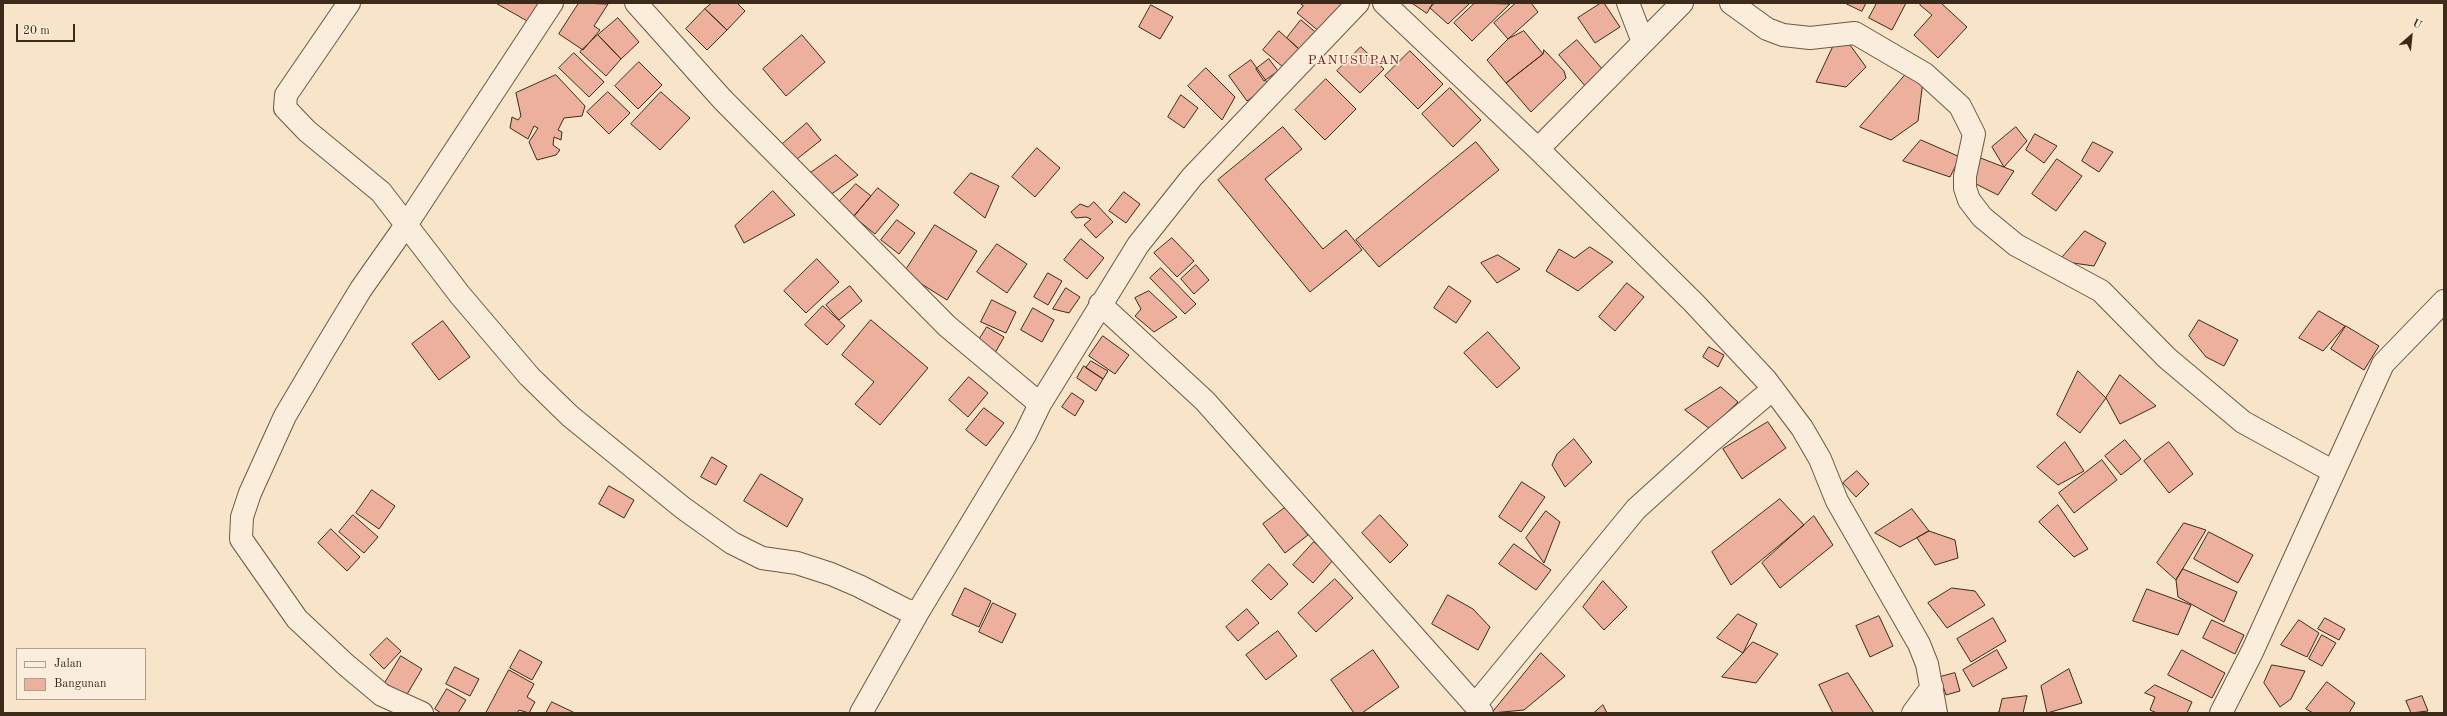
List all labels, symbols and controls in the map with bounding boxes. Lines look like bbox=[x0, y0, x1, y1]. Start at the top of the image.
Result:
scale bar bbox=[18, 16, 77, 42]
north arrow bbox=[2391, 16, 2431, 56]
text: U bbox=[2410, 18, 2423, 32]
text: 20 m bbox=[23, 25, 50, 37]
district label: PANUSUPAN bbox=[1308, 53, 1400, 69]
legend bbox=[16, 648, 146, 700]
text: Jalan bbox=[54, 658, 82, 670]
text: Bangunan bbox=[54, 678, 106, 690]

